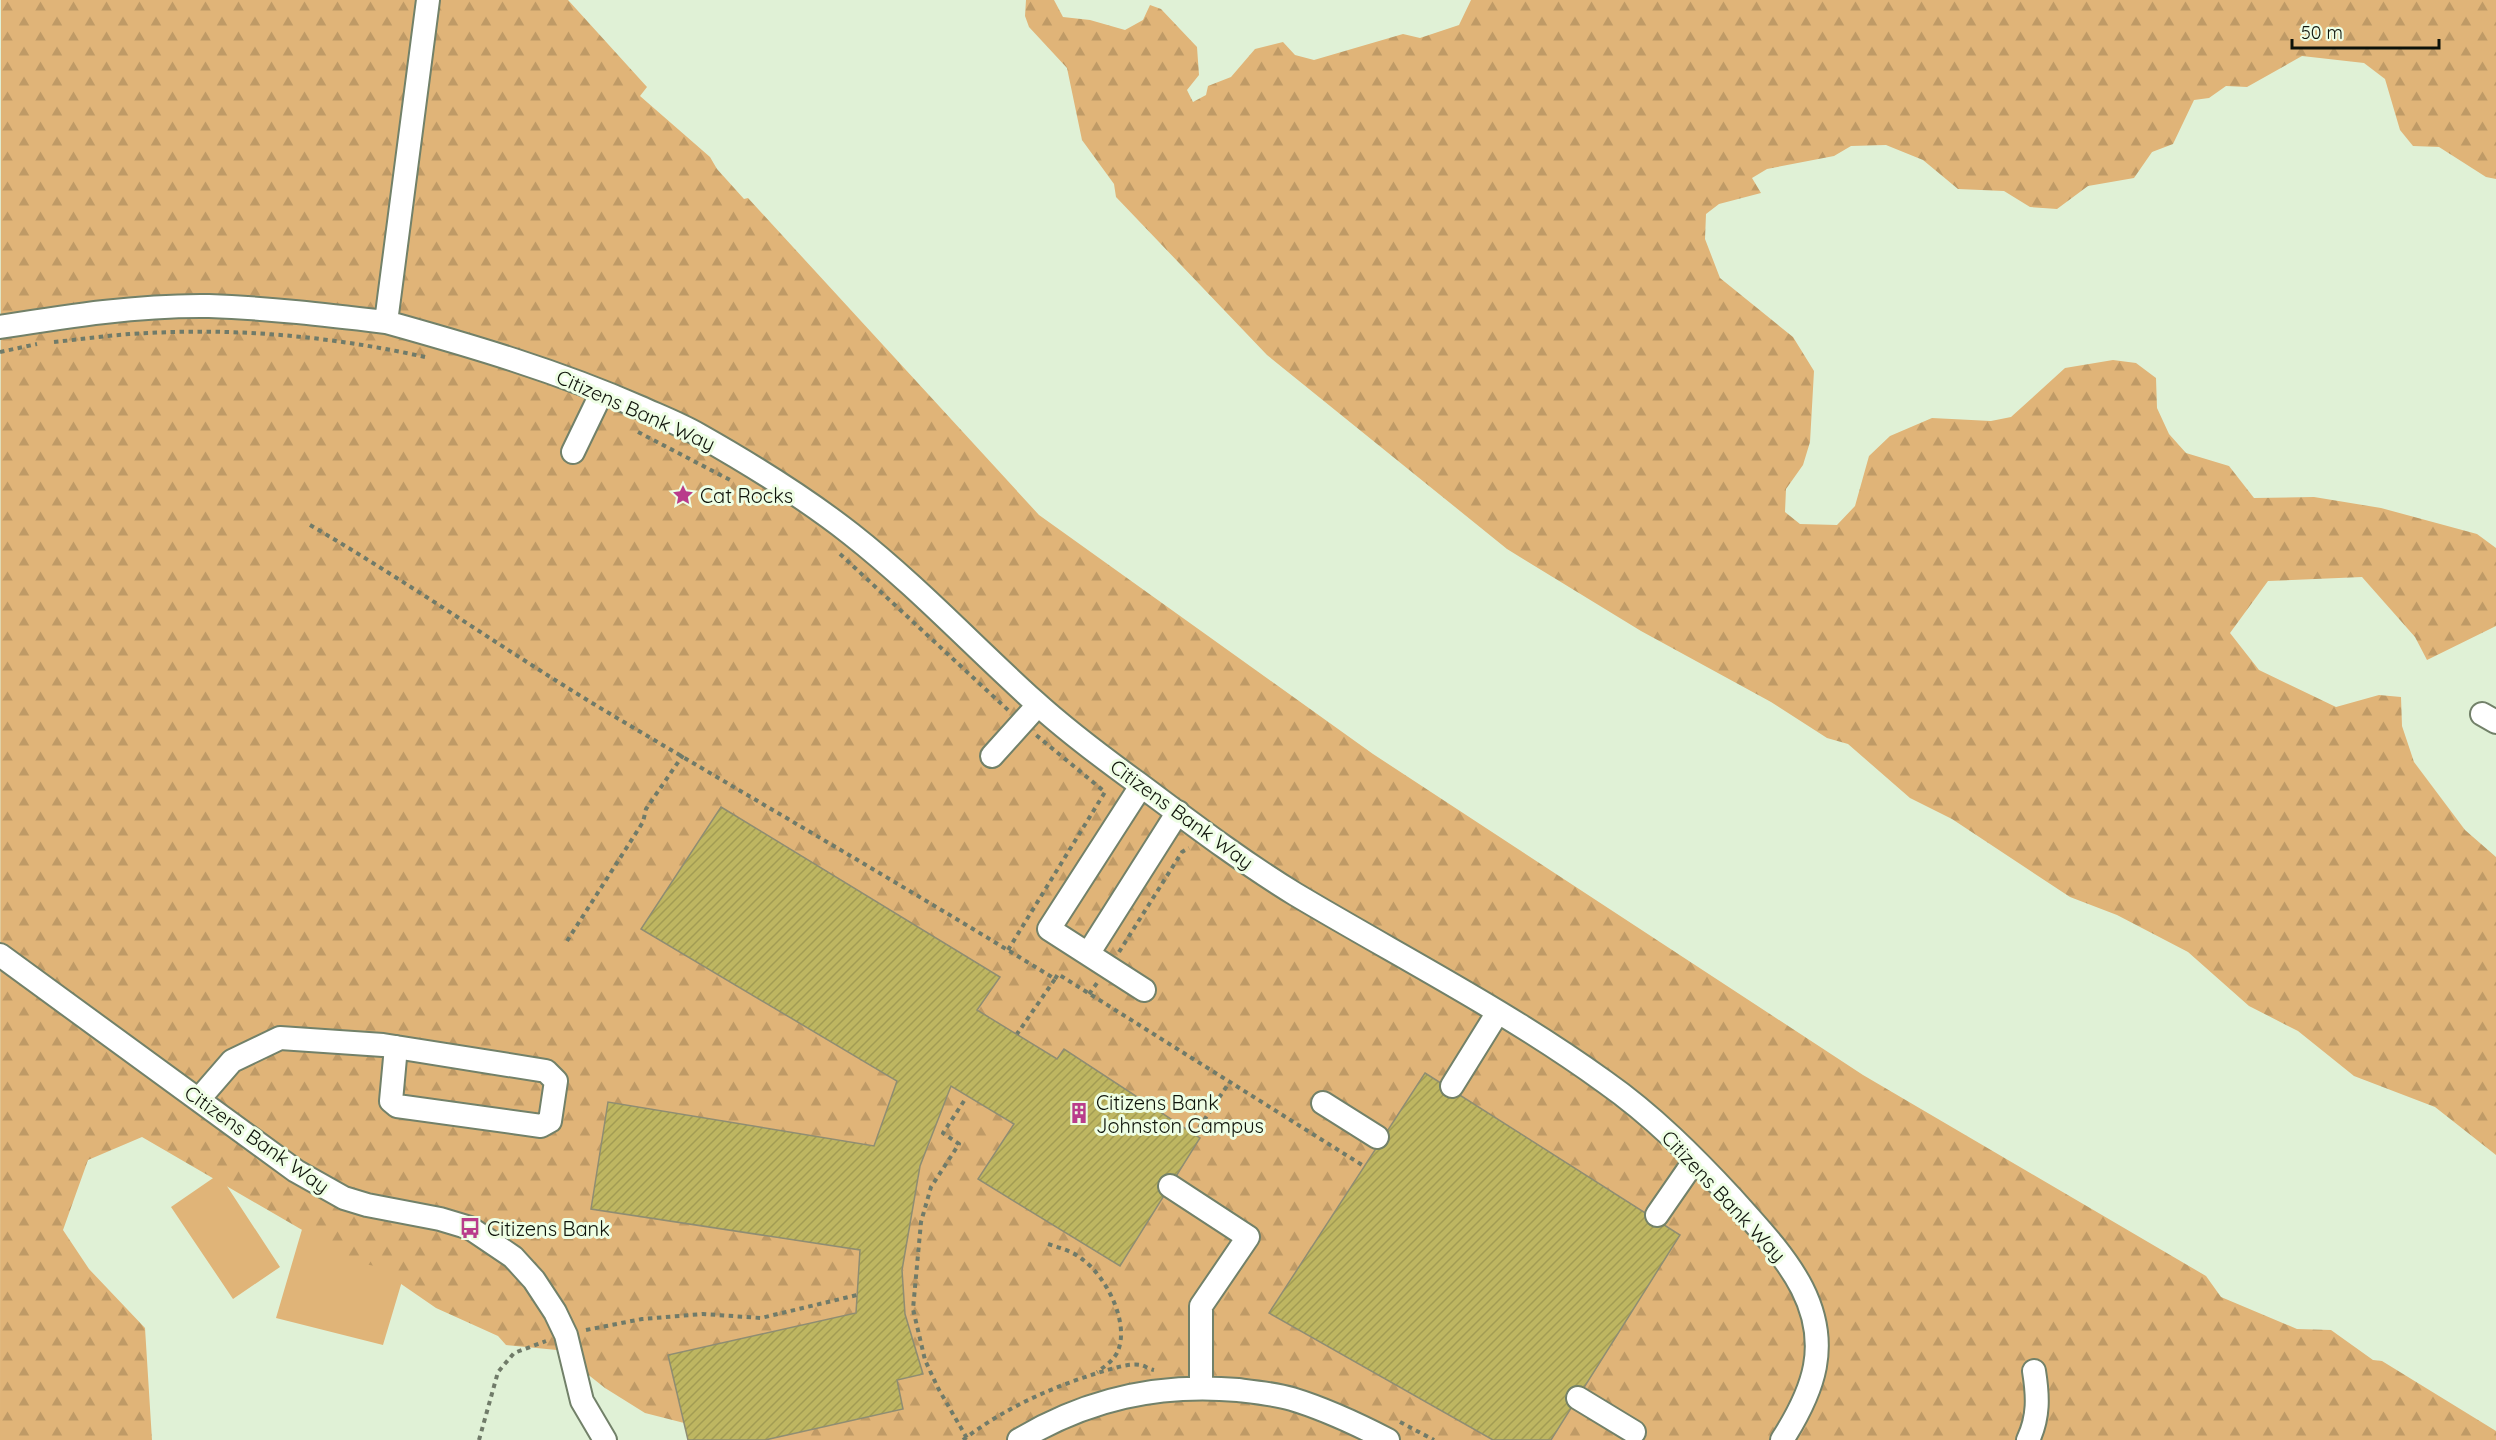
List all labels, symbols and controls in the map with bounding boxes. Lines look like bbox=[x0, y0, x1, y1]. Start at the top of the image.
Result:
scale bar bbox=[2292, 12, 2439, 50]
text: 50 m bbox=[2301, 21, 2343, 44]
street label: Citizens Bank Way bbox=[553, 364, 719, 456]
place icon: Cat Rocks bbox=[671, 483, 695, 507]
place label: Cat Rocks bbox=[700, 483, 793, 508]
street label: Citizens Bank Way bbox=[1105, 754, 1259, 874]
street label: Citizens Bank Way bbox=[180, 1080, 334, 1198]
place label: Citizens Bank Johnston Campus bbox=[1096, 1090, 1264, 1138]
building icon: Citizens Bank Johnston Campus bbox=[1067, 1101, 1091, 1125]
street label: Citizens Bank Way bbox=[1657, 1125, 1791, 1267]
bus stop icon: Citizens Bank bbox=[458, 1216, 482, 1240]
place label: Citizens Bank bbox=[487, 1216, 610, 1241]

